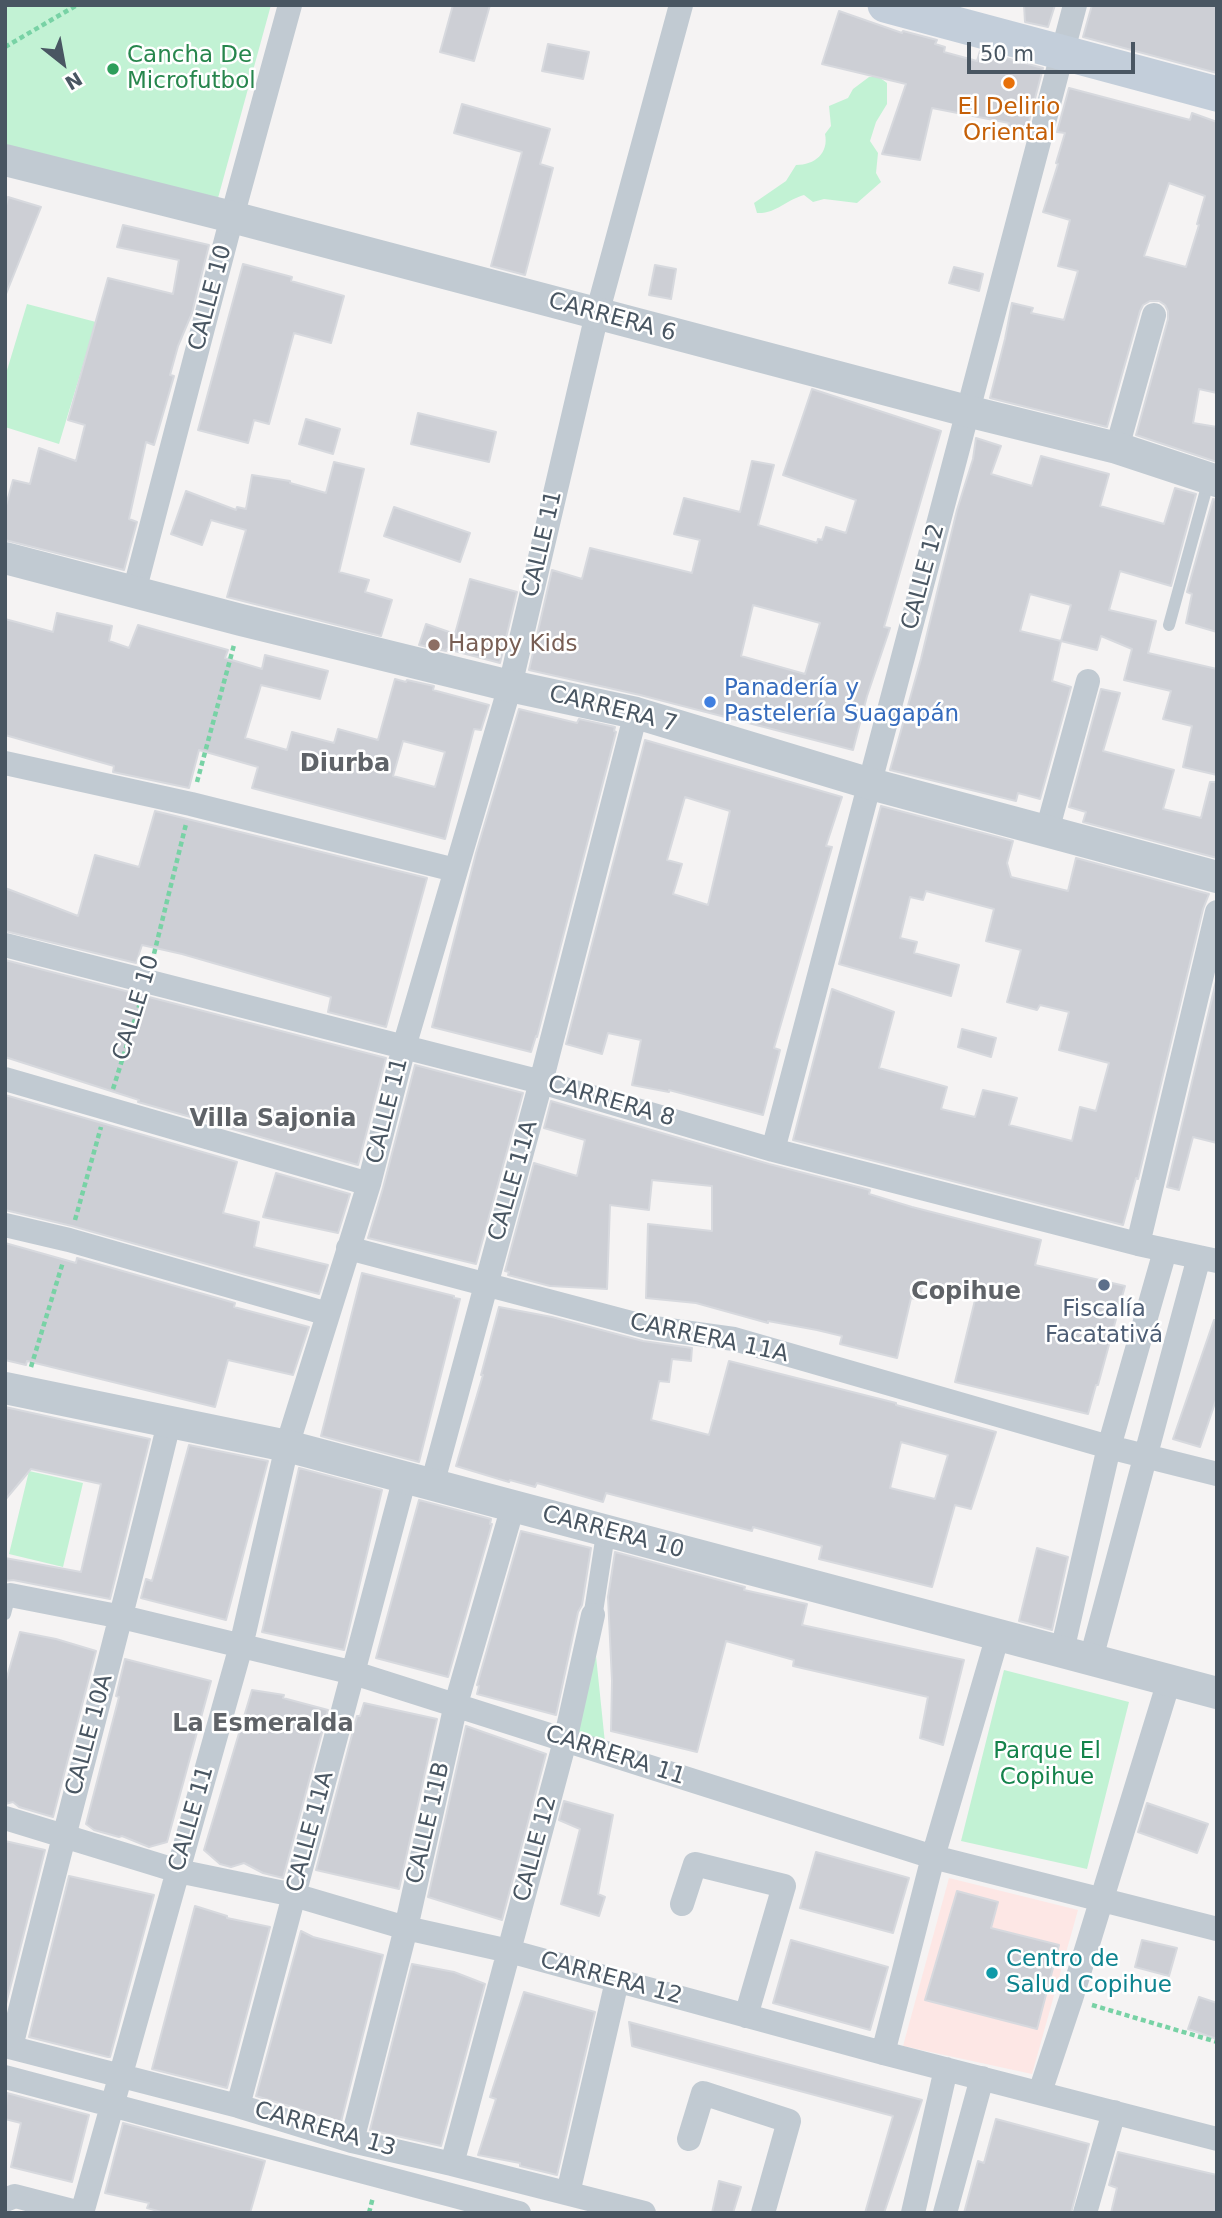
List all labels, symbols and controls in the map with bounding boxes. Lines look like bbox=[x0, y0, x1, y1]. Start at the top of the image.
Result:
north arrow bbox=[28, 28, 98, 98]
scale bar bbox=[970, 28, 1138, 72]
place label: Cancha De Microfutbol bbox=[127, 42, 256, 96]
text: 50 m bbox=[980, 42, 1034, 66]
marker: Cancha De Microfutbol bbox=[105, 61, 121, 77]
text: N bbox=[61, 67, 86, 95]
marker: El Delirio Oriental bbox=[1001, 75, 1017, 91]
place label: El Delirio Oriental bbox=[958, 94, 1060, 148]
street label: CALLE 10 bbox=[184, 242, 238, 354]
street label: CARRERA 6 bbox=[545, 288, 679, 348]
street label: CALLE 11 bbox=[517, 488, 569, 600]
street label: CALLE 12 bbox=[897, 521, 951, 633]
place label: Happy Kids bbox=[448, 631, 578, 659]
marker: Happy Kids bbox=[426, 637, 442, 653]
place label: Panadería y Pastelería Suagapán bbox=[724, 675, 959, 729]
street label: CARRERA 7 bbox=[546, 681, 680, 739]
marker: Panadería y Pastelería Suagapán bbox=[702, 694, 718, 710]
district label: Diurba bbox=[300, 751, 390, 779]
street label: CALLE 10 bbox=[108, 952, 166, 1064]
street label: CALLE 11 bbox=[361, 1055, 415, 1167]
street label: CARRERA 8 bbox=[544, 1071, 678, 1133]
district label: Villa Sajonia bbox=[189, 1106, 357, 1134]
street label: CALLE 11A bbox=[484, 1117, 544, 1245]
marker: Fiscalía Facatativá bbox=[1096, 1277, 1112, 1293]
district label: Copihue bbox=[911, 1279, 1021, 1307]
place label: Fiscalía Facatativá bbox=[1045, 1296, 1163, 1350]
street label: CARRERA 11A bbox=[627, 1309, 791, 1369]
street label: CARRERA 10 bbox=[539, 1501, 687, 1565]
street label: CALLE 10A bbox=[61, 1671, 119, 1799]
district label: La Esmeralda bbox=[172, 1711, 354, 1739]
street label: CARRERA 11 bbox=[541, 1720, 689, 1792]
park label: Parque El Copihue bbox=[993, 1738, 1101, 1792]
street label: CALLE 11B bbox=[402, 1759, 456, 1887]
street label: CALLE 11 bbox=[164, 1763, 220, 1875]
street label: CALLE 11A bbox=[282, 1768, 340, 1896]
street label: CALLE 12 bbox=[509, 1793, 563, 1905]
place label: Centro de Salud Copihue bbox=[1006, 1946, 1172, 2000]
street label: CARRERA 12 bbox=[537, 1947, 685, 2011]
marker: Centro de Salud Copihue bbox=[984, 1965, 1000, 1981]
street label: CARRERA 13 bbox=[251, 2097, 399, 2163]

